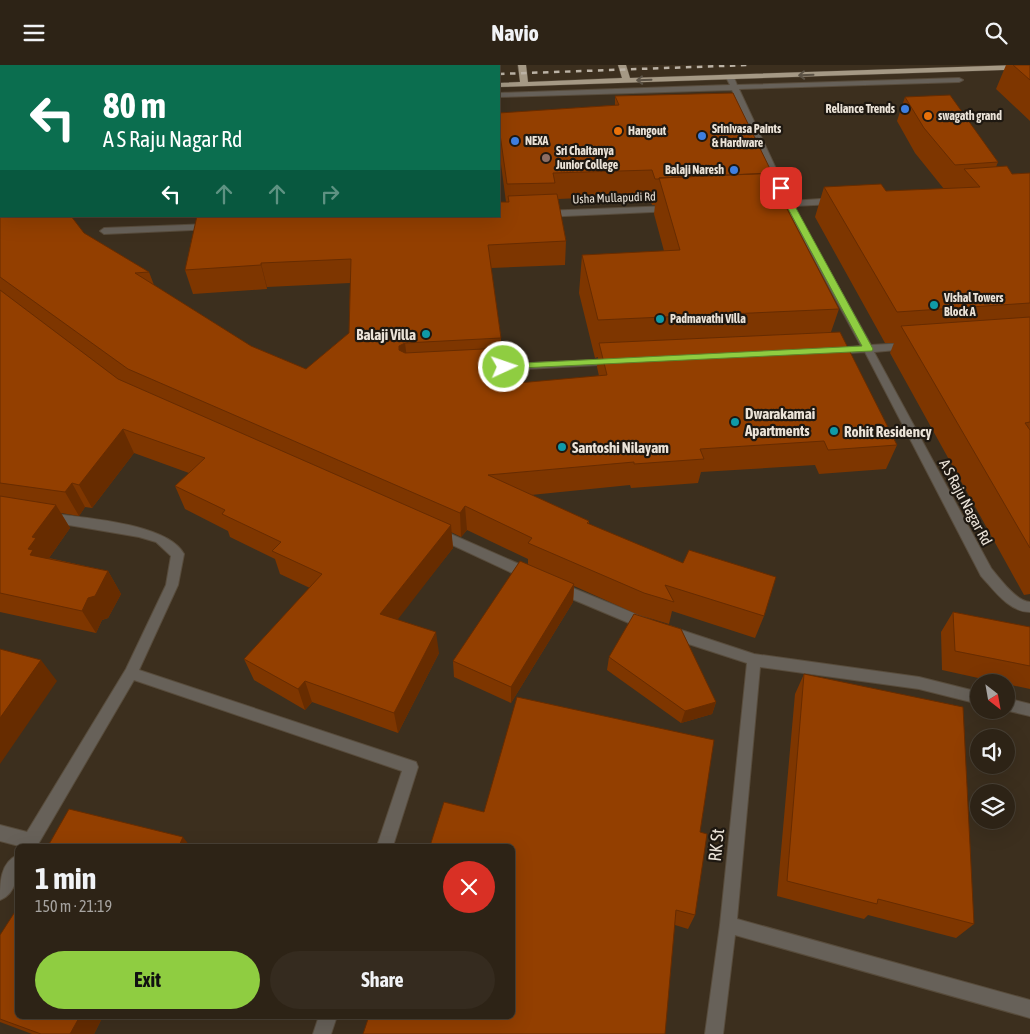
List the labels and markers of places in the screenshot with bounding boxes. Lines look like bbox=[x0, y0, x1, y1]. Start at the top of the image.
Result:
place label: Reliance Trends bbox=[825, 102, 896, 116]
marker: Reliance Trends bbox=[899, 103, 911, 115]
place label: swagath grand bbox=[938, 109, 1002, 123]
marker: swagath grand bbox=[922, 110, 934, 122]
place label: Srinivasa Paints & Hardware bbox=[712, 122, 782, 150]
place label: Hangout bbox=[628, 124, 667, 138]
marker: Hangout bbox=[612, 125, 624, 137]
marker: Srinivasa Paints & Hardware bbox=[696, 130, 708, 142]
place label: NEXA bbox=[525, 134, 549, 148]
marker: NEXA bbox=[509, 135, 521, 147]
place label: Sri Chaitanya Junior College bbox=[555, 144, 619, 172]
marker: Sri Chaitanya Junior College bbox=[540, 152, 552, 164]
place label: Balaji Naresh bbox=[665, 163, 724, 177]
marker: Balaji Naresh bbox=[728, 164, 740, 176]
pin bbox=[760, 167, 802, 209]
place label: Vishal Towers Block A bbox=[943, 291, 1004, 319]
marker: Vishal Towers Block A bbox=[928, 299, 940, 311]
place label: Padmavathi Villa bbox=[670, 312, 746, 326]
marker: Padmavathi Villa bbox=[654, 313, 666, 325]
place label: Balaji Villa bbox=[356, 326, 416, 343]
marker: Balaji Villa bbox=[420, 328, 432, 340]
place label: Dwarakamai Apartments bbox=[744, 405, 815, 439]
marker: Dwarakamai Apartments bbox=[729, 416, 741, 428]
place label: Rohit Residency bbox=[844, 423, 932, 440]
marker: Rohit Residency bbox=[828, 425, 840, 437]
place label: Santoshi Nilayam bbox=[572, 439, 669, 456]
marker: Santoshi Nilayam bbox=[556, 441, 568, 453]

